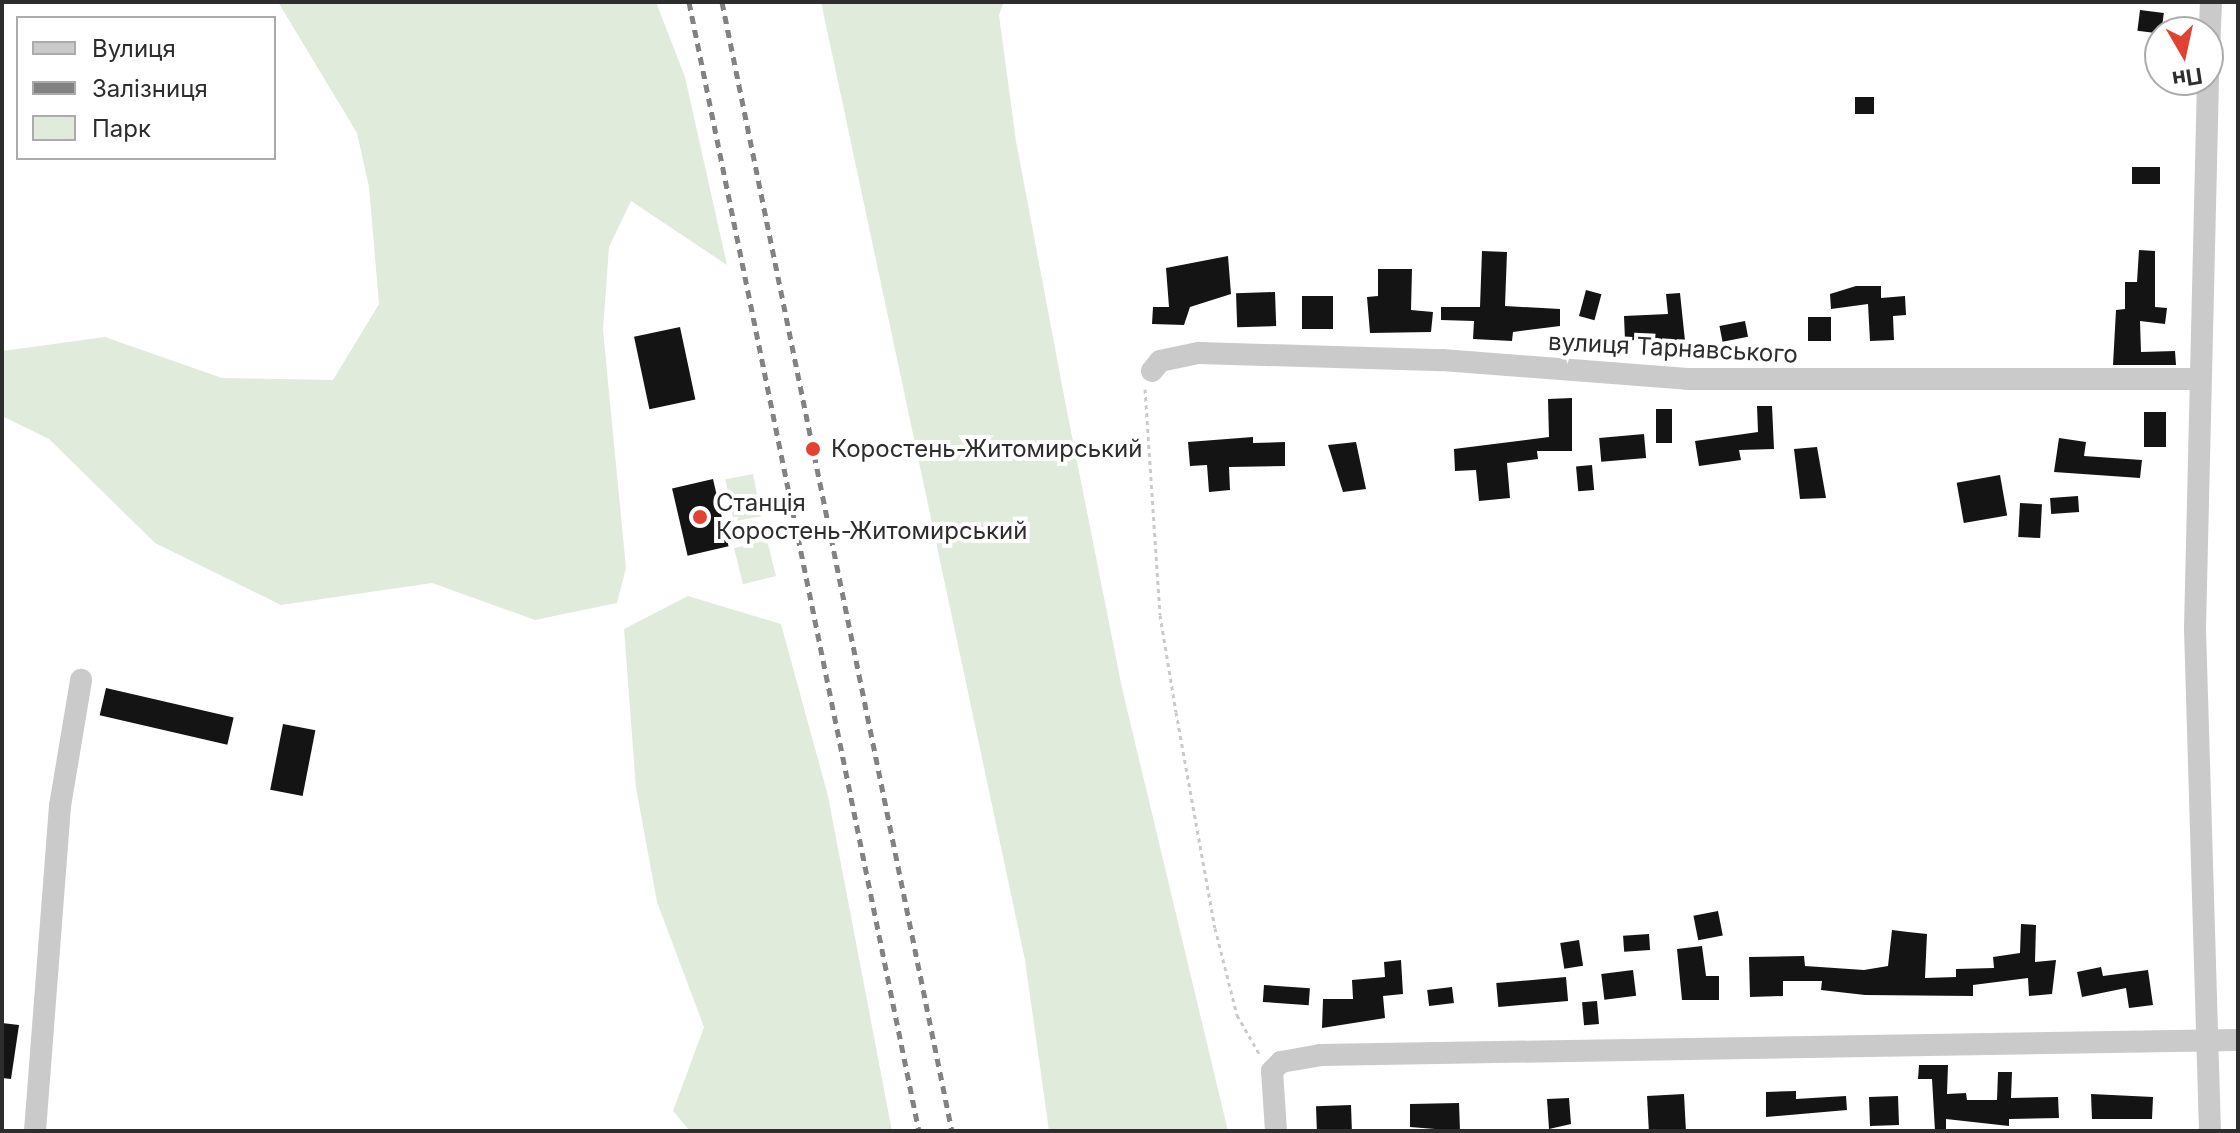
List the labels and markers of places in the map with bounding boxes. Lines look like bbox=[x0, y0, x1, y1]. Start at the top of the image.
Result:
place label: Коростень-Житомирський bbox=[831, 435, 1142, 463]
marker: Коростень-Житомирський bbox=[802, 438, 824, 460]
place label: Станція Коростень-Житомирський bbox=[716, 489, 1027, 545]
marker: Станція Коростень-Житомирський bbox=[691, 508, 709, 526]

